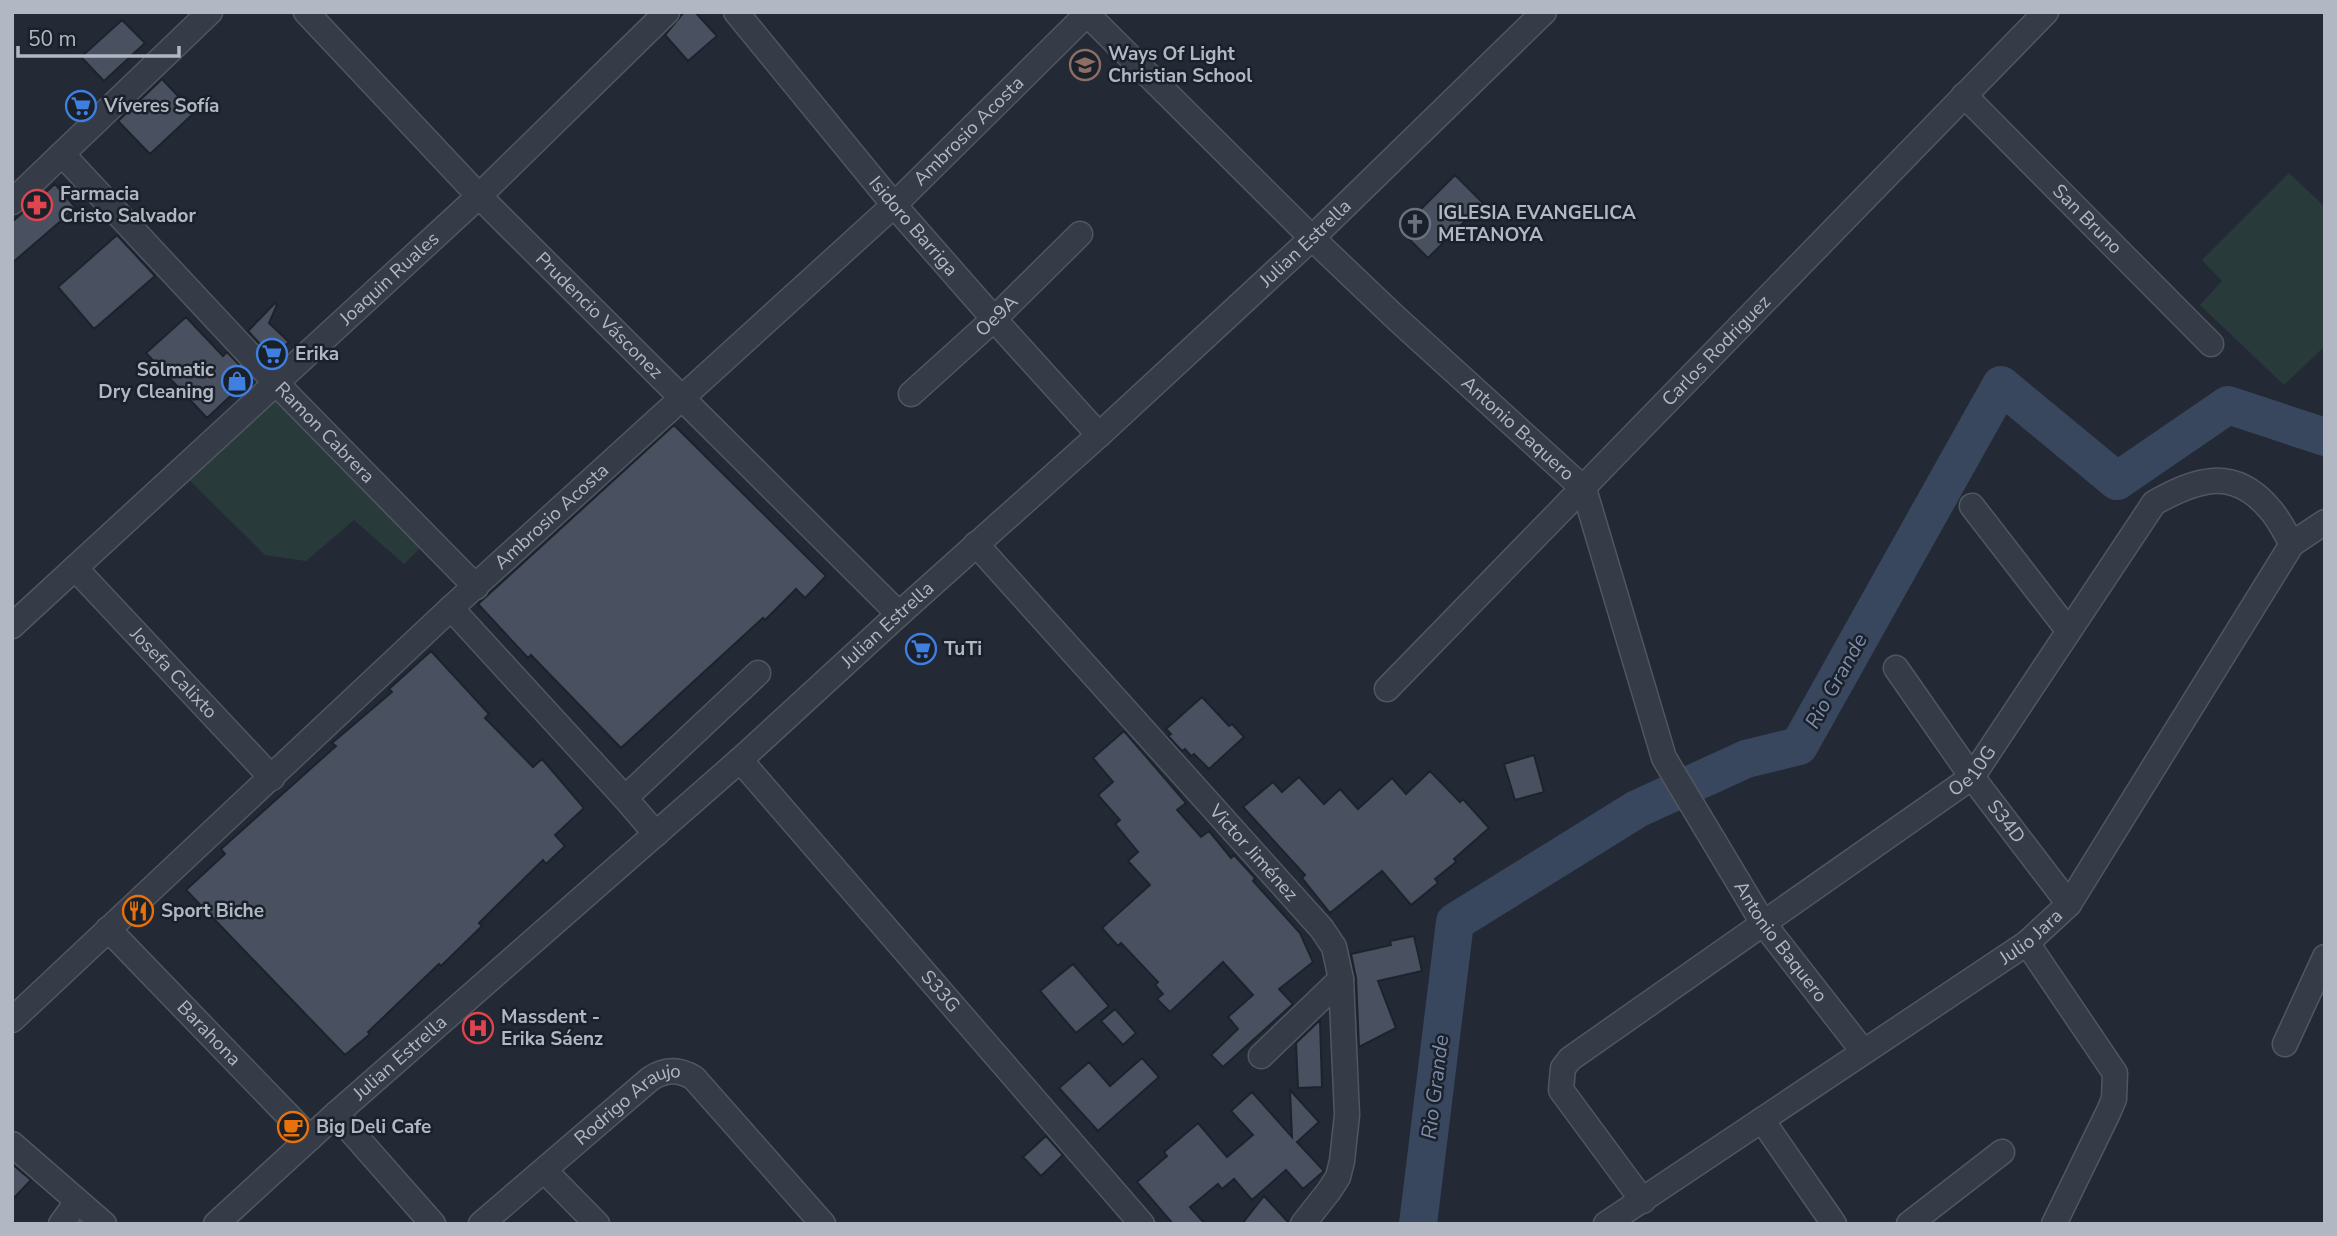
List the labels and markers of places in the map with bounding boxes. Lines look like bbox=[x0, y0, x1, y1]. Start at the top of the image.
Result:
place label: Ways Of Light Christian School bbox=[1108, 41, 1252, 89]
school or university icon: Ways Of Light Christian School bbox=[1068, 48, 1102, 82]
supermarket icon: Víveres Sofía bbox=[64, 89, 98, 123]
place label: Víveres Sofía bbox=[103, 93, 220, 119]
place label: Farmacia Cristo Salvador bbox=[60, 181, 196, 229]
pharmacy icon: Farmacia Cristo Salvador bbox=[20, 188, 54, 222]
place label: IGLESIA EVANGELICA METANOYA bbox=[1438, 200, 1637, 248]
church icon: IGLESIA EVANGELICA METANOYA bbox=[1398, 207, 1432, 241]
supermarket icon: Erika bbox=[255, 337, 289, 371]
place label: Erika bbox=[295, 341, 339, 367]
place label: Sōlmatic Dry Cleaning bbox=[98, 357, 214, 405]
shop icon: Sōlmatic Dry Cleaning bbox=[220, 364, 254, 398]
supermarket icon: TuTi bbox=[904, 632, 938, 666]
place label: TuTi bbox=[944, 636, 982, 662]
restaurant icon: Sport Biche bbox=[121, 894, 155, 928]
place label: Sport Biche bbox=[161, 898, 264, 924]
place label: Massdent - Erika Sáenz bbox=[501, 1004, 603, 1052]
hospital icon: Massdent - Erika Sáenz bbox=[461, 1011, 495, 1045]
cafe icon: Big Deli Cafe bbox=[276, 1110, 310, 1144]
place label: Big Deli Cafe bbox=[316, 1114, 431, 1140]

